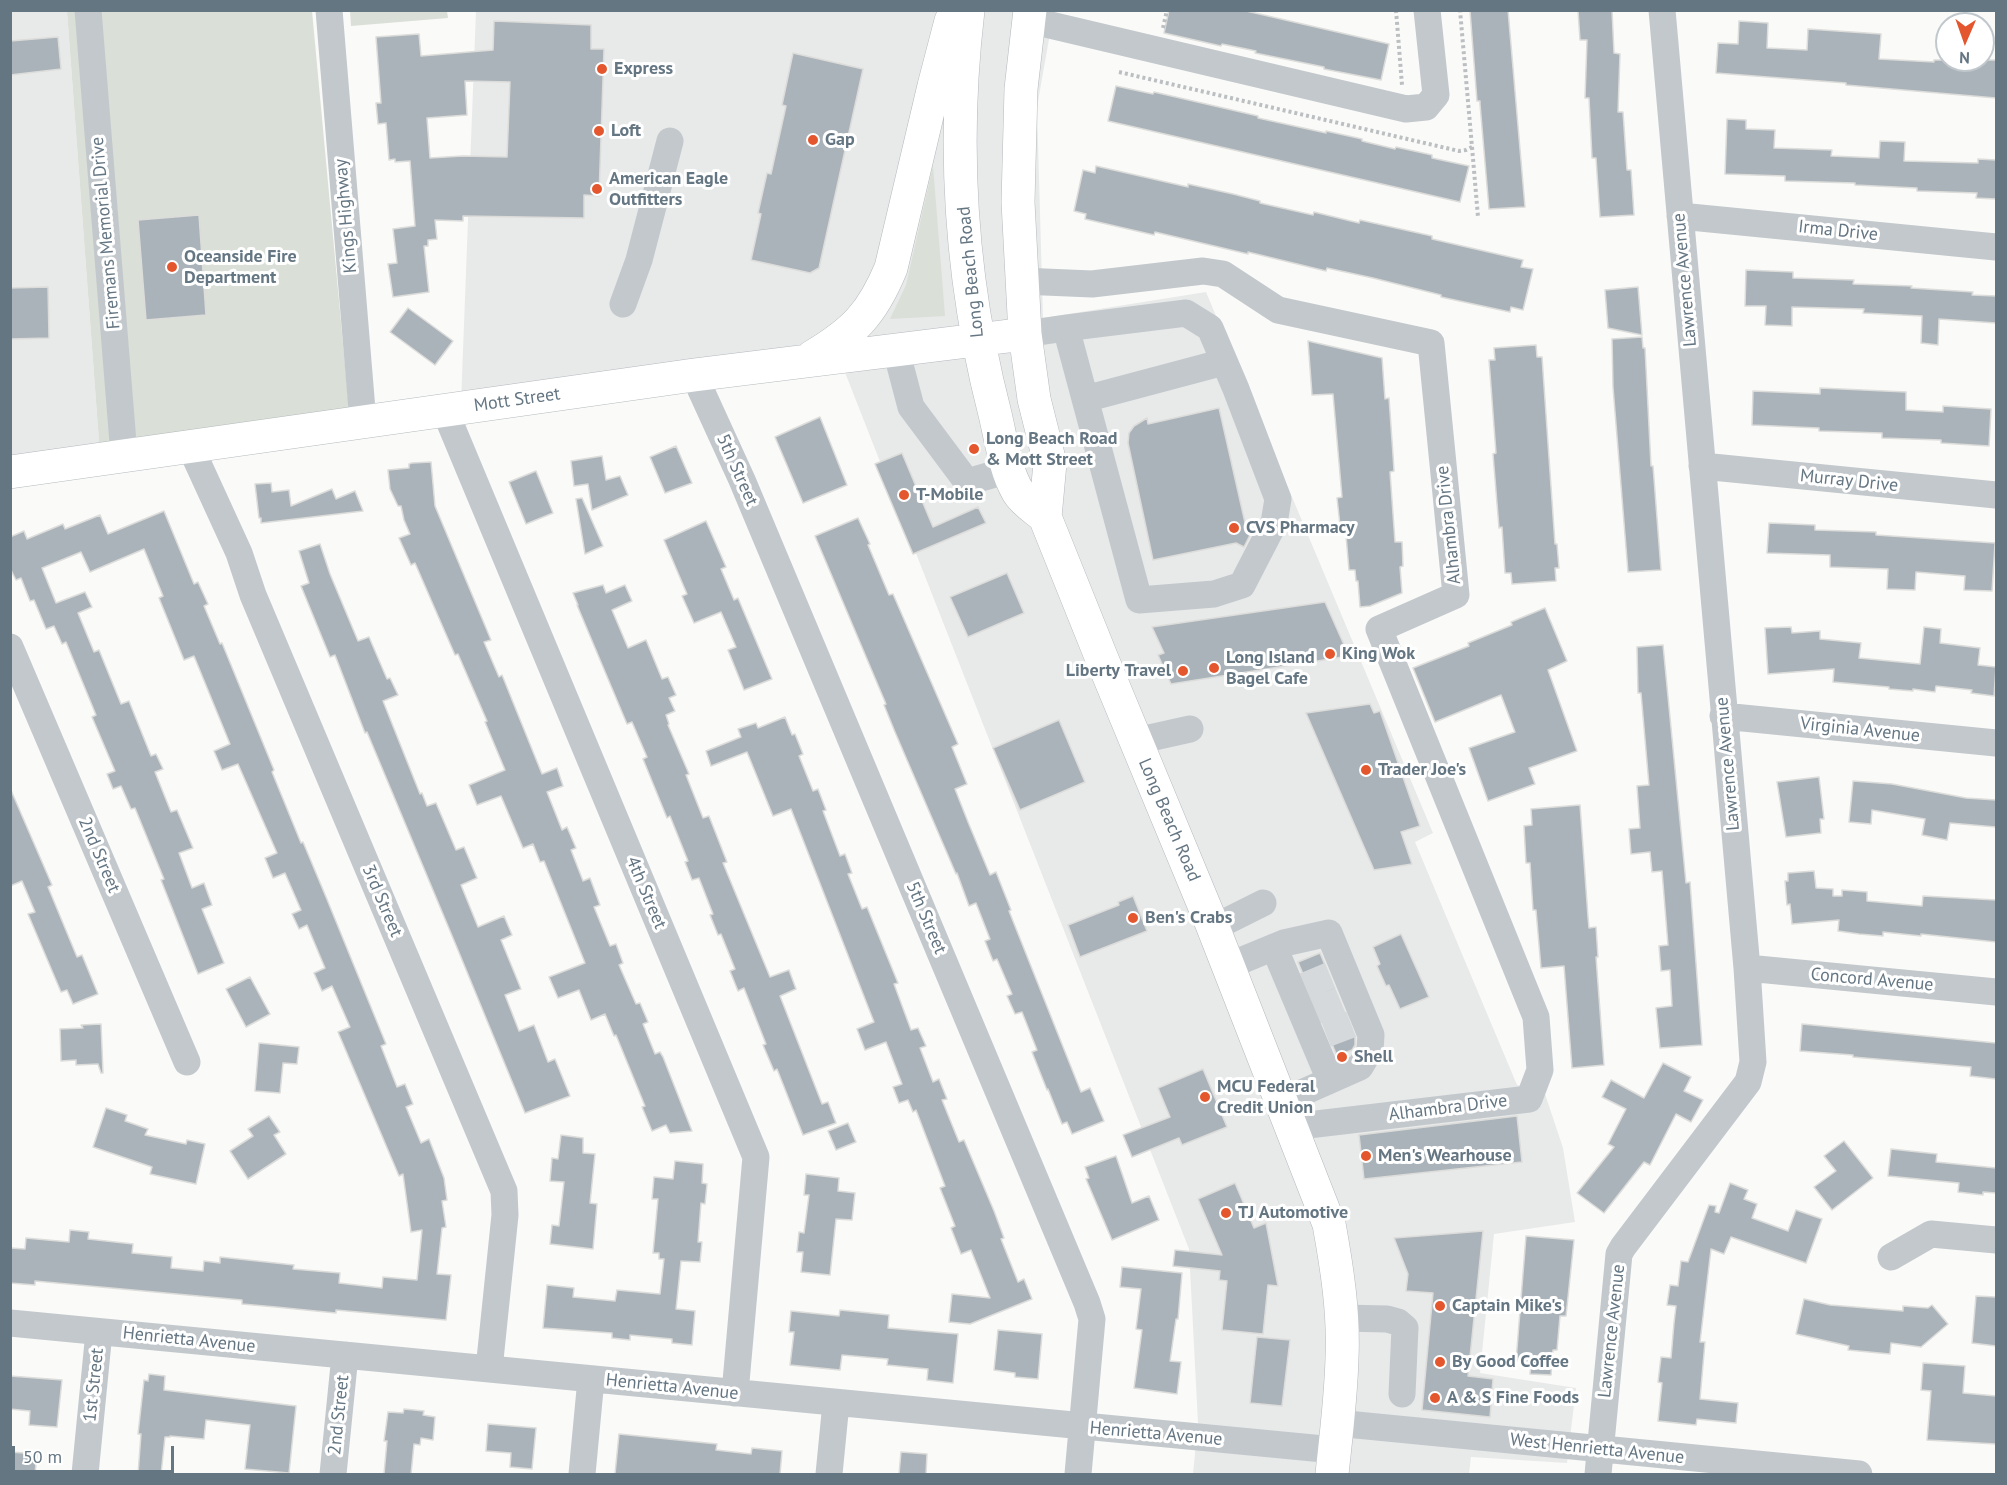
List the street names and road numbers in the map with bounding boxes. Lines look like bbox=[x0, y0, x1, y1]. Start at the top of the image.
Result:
street label: Firemans Memorial Drive bbox=[87, 136, 125, 330]
street label: Kings Highway bbox=[330, 158, 362, 274]
street label: Long Beach Road bbox=[953, 205, 989, 339]
street label: Lawrence Avenue bbox=[1668, 212, 1702, 348]
street label: Irma Drive bbox=[1797, 216, 1879, 246]
street label: Mott Street bbox=[472, 383, 562, 417]
street label: 5th Street bbox=[712, 431, 762, 509]
street label: Alhambra Drive bbox=[1432, 465, 1466, 585]
street label: Murray Drive bbox=[1799, 465, 1899, 497]
street label: Lawrence Avenue bbox=[1711, 696, 1745, 832]
street label: Virginia Avenue bbox=[1799, 713, 1921, 747]
street label: Long Beach Road bbox=[1133, 755, 1205, 885]
street label: 2nd Street bbox=[73, 814, 125, 896]
street label: 4th Street bbox=[621, 854, 671, 932]
street label: 3rd Street bbox=[357, 862, 407, 940]
street label: 5th Street bbox=[901, 879, 951, 957]
street label: Concord Avenue bbox=[1810, 964, 1934, 996]
street label: Alhambra Drive bbox=[1388, 1090, 1508, 1126]
street label: Lawrence Avenue bbox=[1594, 1263, 1630, 1399]
street label: Henrietta Avenue bbox=[122, 1322, 256, 1358]
street label: 1st Street bbox=[79, 1347, 109, 1423]
street label: Henrietta Avenue bbox=[605, 1369, 739, 1405]
street label: 2nd Street bbox=[324, 1374, 354, 1456]
street label: Henrietta Avenue bbox=[1089, 1417, 1223, 1451]
street label: West Henrietta Avenue bbox=[1509, 1429, 1685, 1469]

